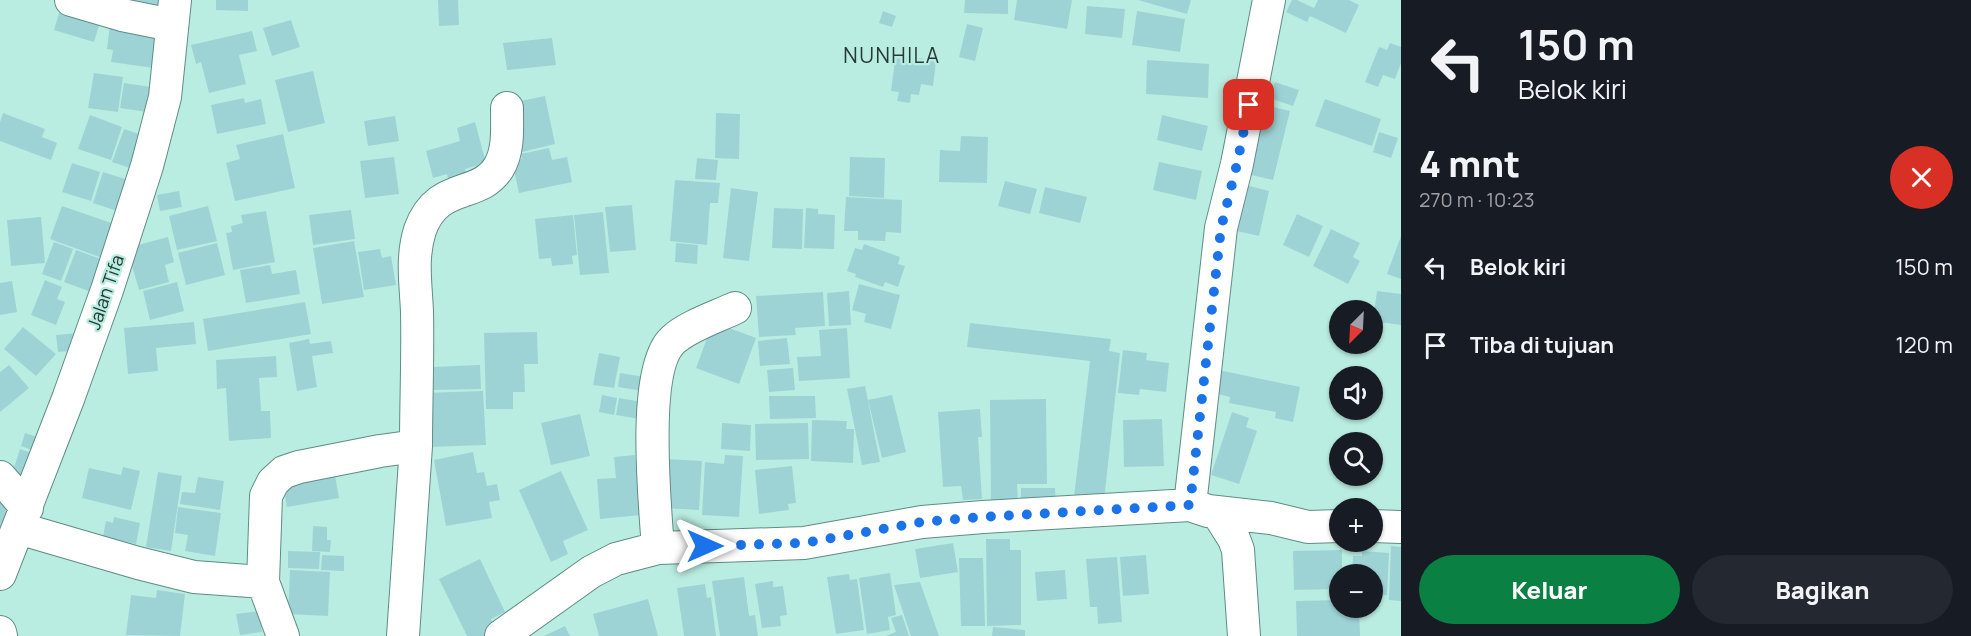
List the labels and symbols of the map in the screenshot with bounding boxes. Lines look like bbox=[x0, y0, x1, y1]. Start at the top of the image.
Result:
district label: NUNHILA bbox=[843, 41, 941, 69]
pin bbox=[1223, 79, 1274, 130]
street label: Jalan Tifa bbox=[81, 251, 129, 333]
north arrow bbox=[1329, 300, 1383, 354]
position arrow bbox=[673, 514, 737, 578]

